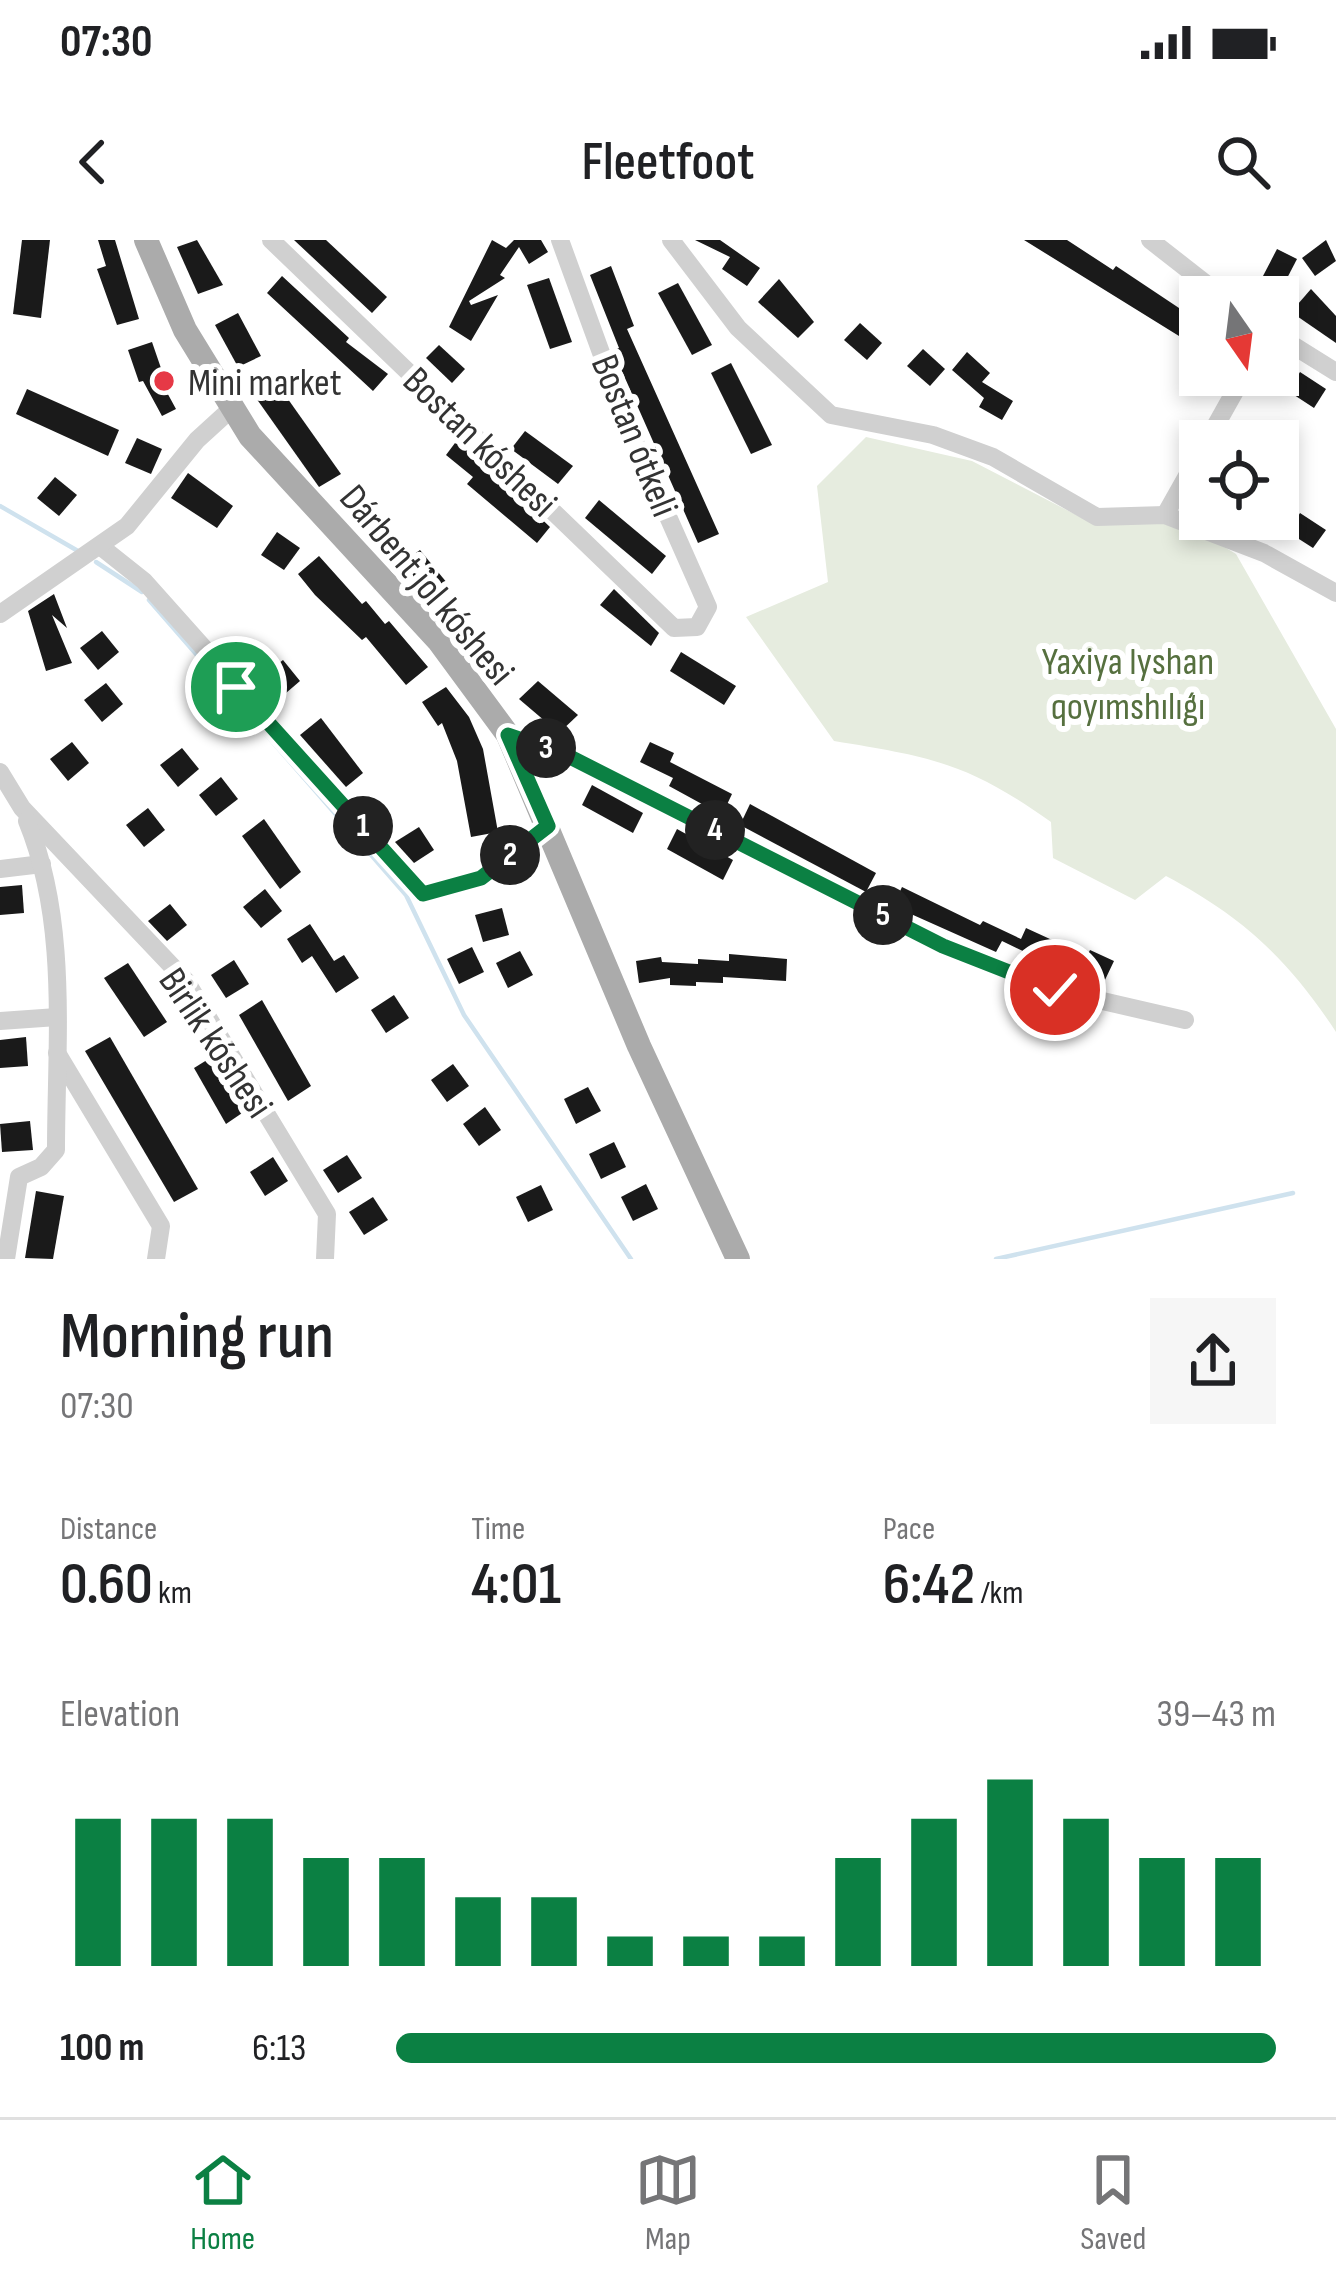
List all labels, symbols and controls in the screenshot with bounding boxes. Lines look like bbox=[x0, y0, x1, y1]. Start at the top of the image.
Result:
text: 07:30 bbox=[60, 15, 152, 70]
icon: back bbox=[60, 129, 126, 195]
icon: search bbox=[1210, 129, 1276, 195]
text: Fleetfoot bbox=[582, 130, 755, 195]
north arrow bbox=[1179, 276, 1299, 396]
map controls bbox=[1179, 276, 1299, 540]
street label: Bostan ótkeli bbox=[580, 348, 687, 524]
street label: Bostan kóshesi bbox=[393, 358, 566, 528]
place label: Mini market bbox=[188, 360, 342, 407]
marker: Mini market bbox=[151, 368, 177, 394]
button: locate bbox=[1179, 420, 1299, 540]
street label: Dárbent jol kóshesi bbox=[329, 476, 523, 695]
pin bbox=[185, 636, 287, 738]
park label: Yaxiya Iyshan qoyımshılıǵı bbox=[1042, 639, 1214, 731]
icon: arrive bbox=[203, 654, 269, 720]
pin: 3 bbox=[516, 718, 576, 778]
text: 3 bbox=[539, 728, 553, 768]
pin: 1 bbox=[333, 796, 393, 856]
pin: 4 bbox=[685, 800, 745, 860]
text: 1 bbox=[357, 806, 369, 846]
text: 4 bbox=[707, 810, 723, 850]
pin: 2 bbox=[480, 825, 540, 885]
text: 2 bbox=[503, 835, 517, 875]
pin: 5 bbox=[853, 885, 913, 945]
text: 5 bbox=[876, 895, 890, 935]
pin bbox=[1004, 939, 1106, 1041]
icon: check bbox=[1022, 957, 1088, 1023]
street label: Birlik kóshesi bbox=[148, 960, 282, 1127]
text: Morning run bbox=[60, 1298, 334, 1377]
button: share bbox=[1150, 1298, 1276, 1424]
text: 07:30 bbox=[60, 1383, 134, 1430]
text: Distance bbox=[60, 1509, 157, 1549]
text: Time bbox=[471, 1509, 525, 1549]
text: Pace bbox=[883, 1509, 935, 1549]
text: 0.60 bbox=[60, 1549, 153, 1621]
text: 4:01 bbox=[471, 1549, 561, 1621]
text: 6:42 bbox=[883, 1549, 975, 1621]
text: km bbox=[153, 1573, 192, 1613]
text: /km bbox=[975, 1573, 1023, 1613]
text: Elevation bbox=[60, 1691, 180, 1738]
text: 39–43 m bbox=[1157, 1691, 1276, 1738]
text: 100 m bbox=[60, 2025, 144, 2072]
text: 6:13 bbox=[252, 2025, 306, 2072]
tab: Home bbox=[190, 2147, 256, 2259]
tab: Map bbox=[635, 2147, 701, 2259]
tab: Saved bbox=[1080, 2147, 1146, 2259]

